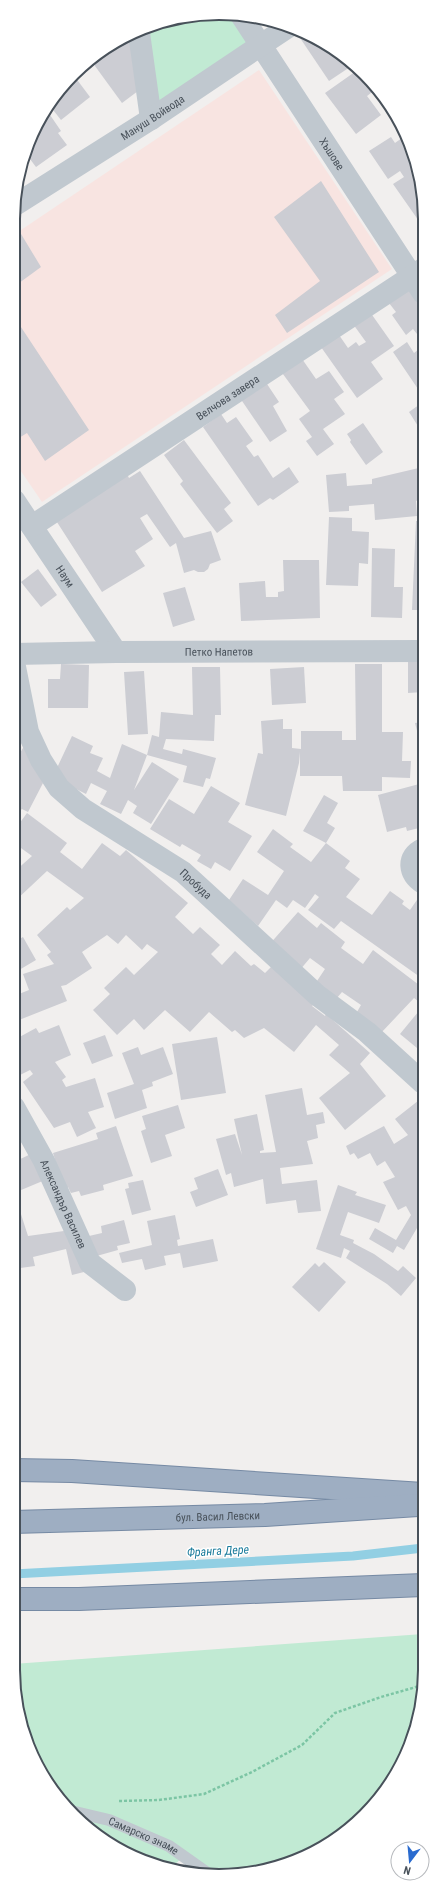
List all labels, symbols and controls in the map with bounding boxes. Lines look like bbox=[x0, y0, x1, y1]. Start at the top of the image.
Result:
street label: Mануш Войвода bbox=[119, 92, 187, 143]
street label: Хъшове bbox=[316, 136, 347, 173]
street label: Велчова завера bbox=[194, 373, 262, 423]
street label: Наум bbox=[53, 563, 77, 590]
street label: Петко Напетов bbox=[185, 646, 253, 659]
street label: Прoбудa bbox=[177, 866, 214, 902]
street label: Александър Василев bbox=[37, 1158, 89, 1251]
street label: бул. Васил Левски bbox=[176, 1509, 260, 1524]
water label: Франга Дере bbox=[187, 1542, 250, 1560]
street label: Самарско знаме bbox=[106, 1815, 181, 1858]
north arrow bbox=[390, 1841, 430, 1881]
text: N bbox=[402, 1863, 412, 1877]

